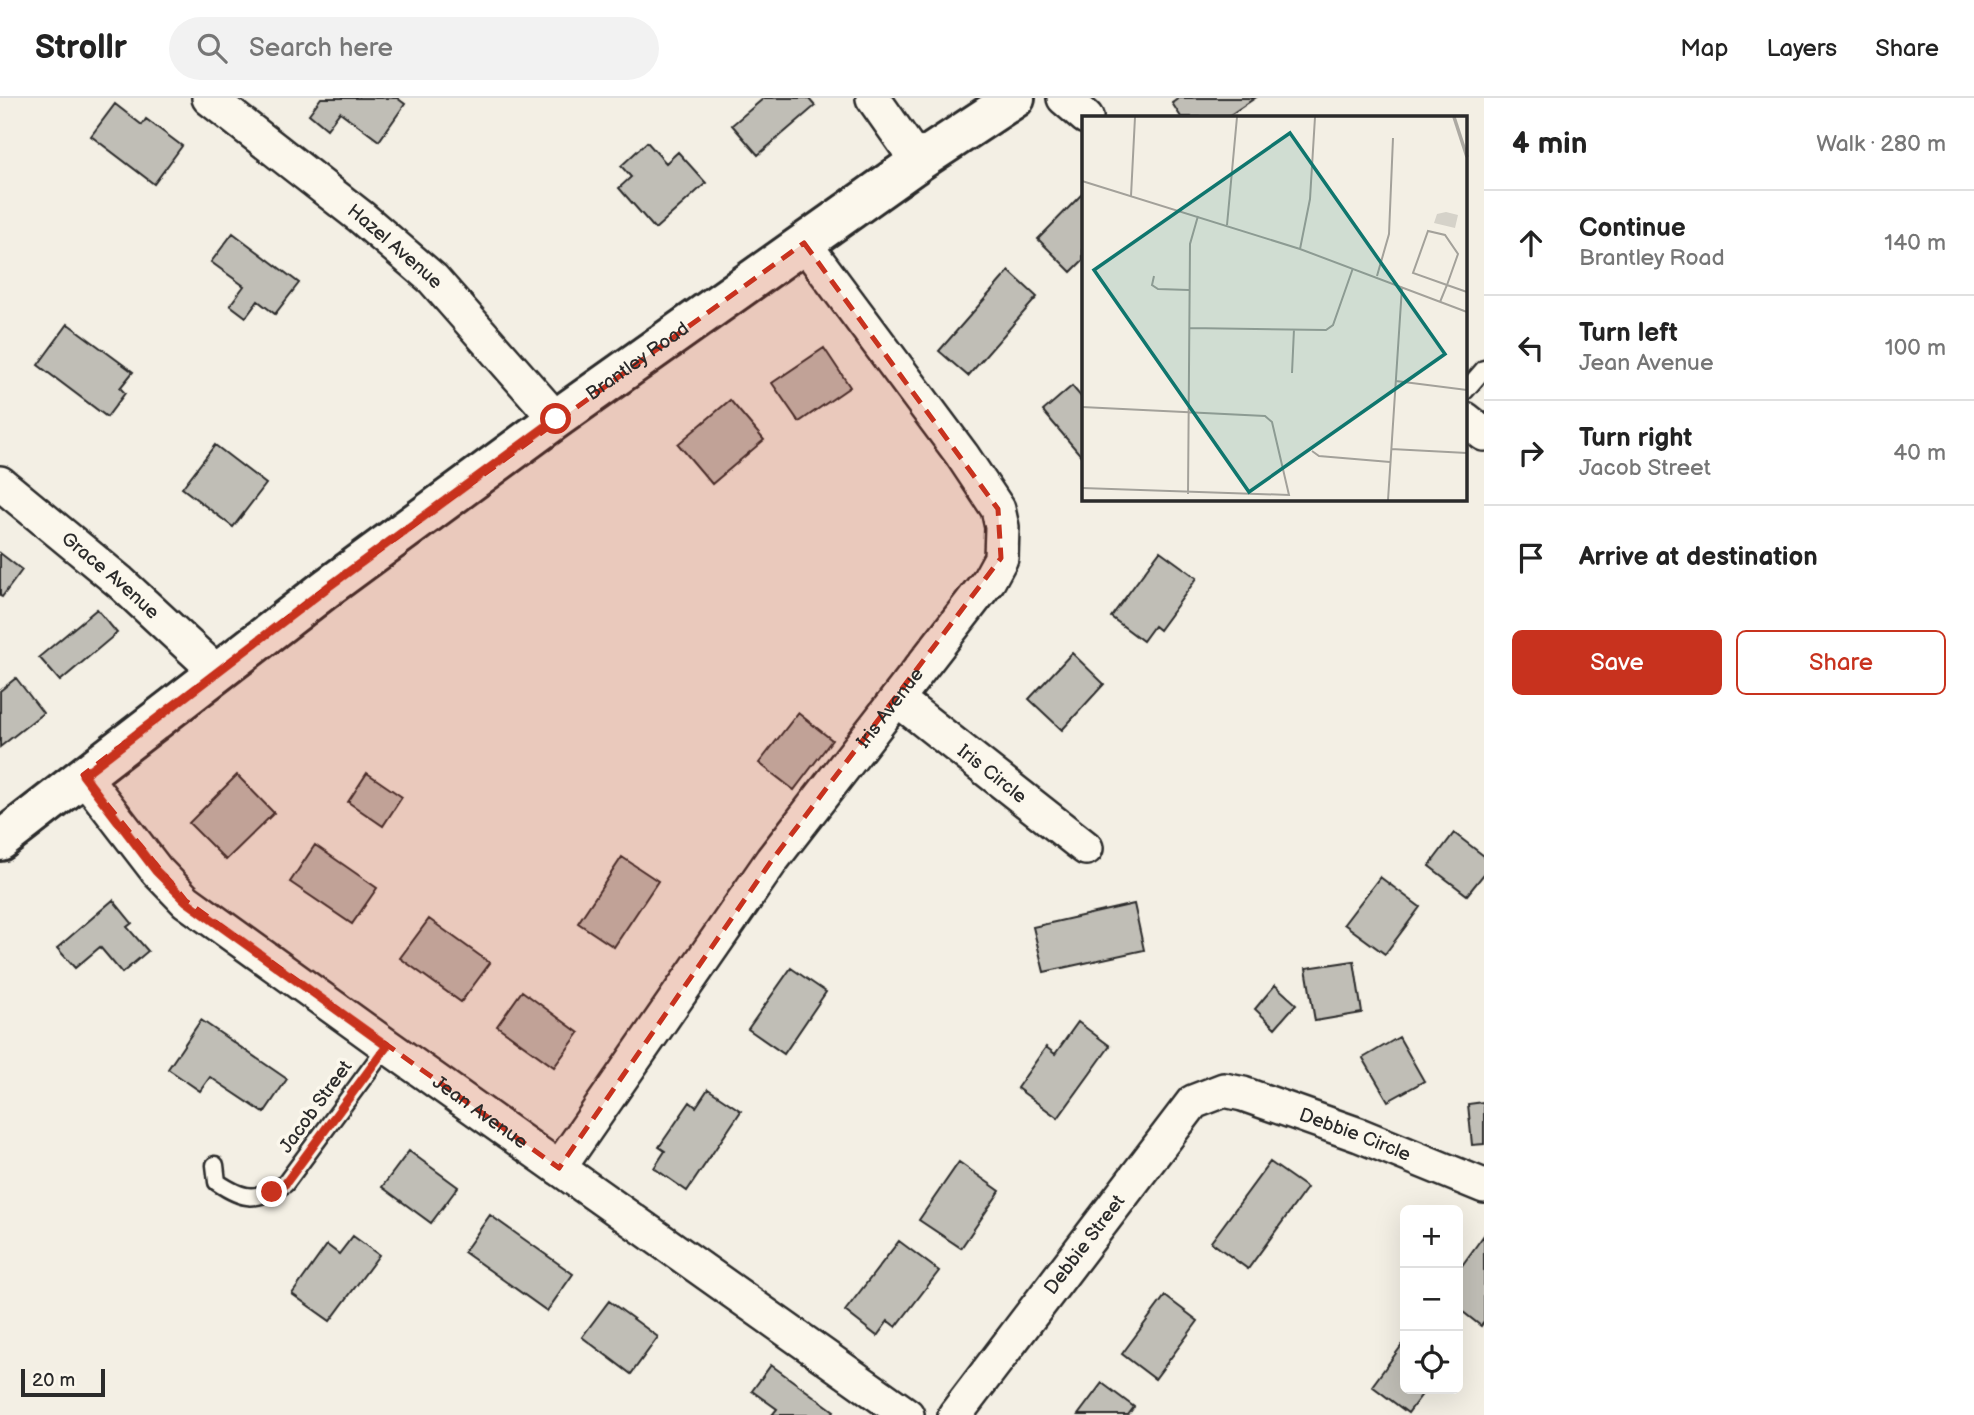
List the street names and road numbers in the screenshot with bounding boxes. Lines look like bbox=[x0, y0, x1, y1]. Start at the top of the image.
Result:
street label: Hazel Avenue bbox=[343, 199, 448, 293]
street label: Brantley Road bbox=[582, 317, 693, 405]
street label: Grace Avenue bbox=[57, 527, 164, 624]
street label: Iris Avenue bbox=[852, 663, 928, 753]
street label: Iris Circle bbox=[953, 740, 1031, 808]
street label: Jacob Street bbox=[275, 1056, 357, 1158]
street label: Jean Avenue bbox=[428, 1071, 532, 1154]
street label: Debbie Circle bbox=[1296, 1103, 1414, 1166]
street label: Debbie Street bbox=[1039, 1190, 1130, 1299]

